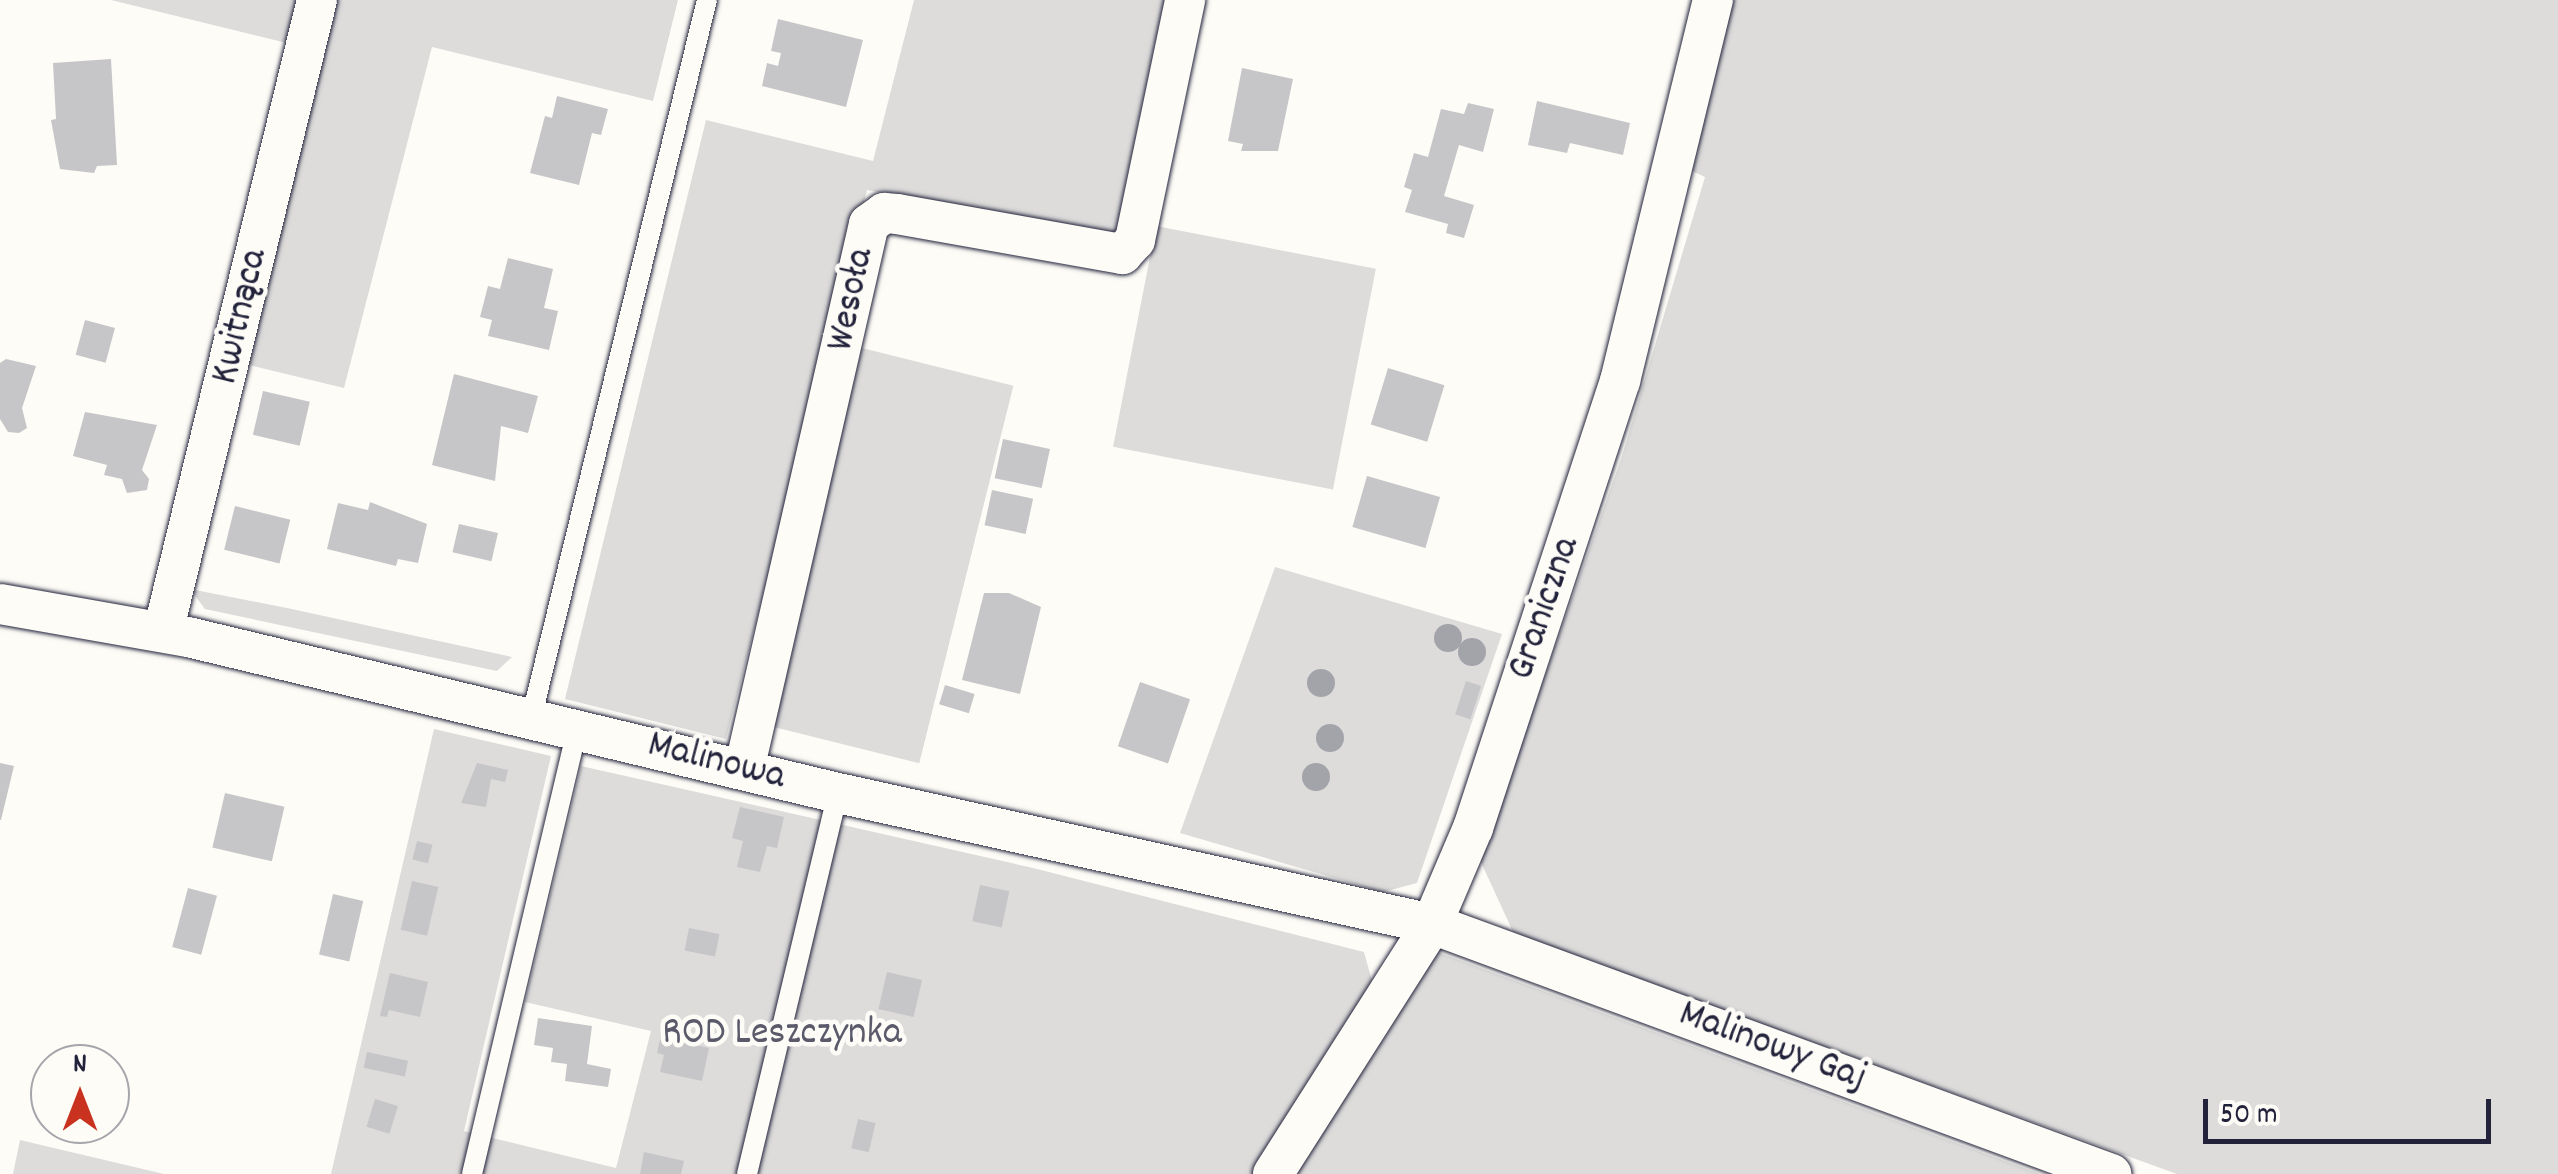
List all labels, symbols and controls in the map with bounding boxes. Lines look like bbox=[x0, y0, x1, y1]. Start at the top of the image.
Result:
street label: Wesoła bbox=[819, 244, 887, 356]
street label: Kwitnąca bbox=[203, 245, 281, 389]
street label: Graniczna bbox=[1499, 531, 1593, 687]
street label: Malinowa bbox=[642, 723, 790, 803]
street label: Malinowy Gaj bbox=[1672, 992, 1872, 1104]
park label: ROD Leszczynka bbox=[662, 1011, 902, 1059]
north arrow bbox=[30, 1044, 130, 1144]
text: N bbox=[73, 1046, 87, 1086]
scale bar bbox=[2208, 1079, 2496, 1141]
text: 50 m bbox=[2220, 1095, 2278, 1138]

